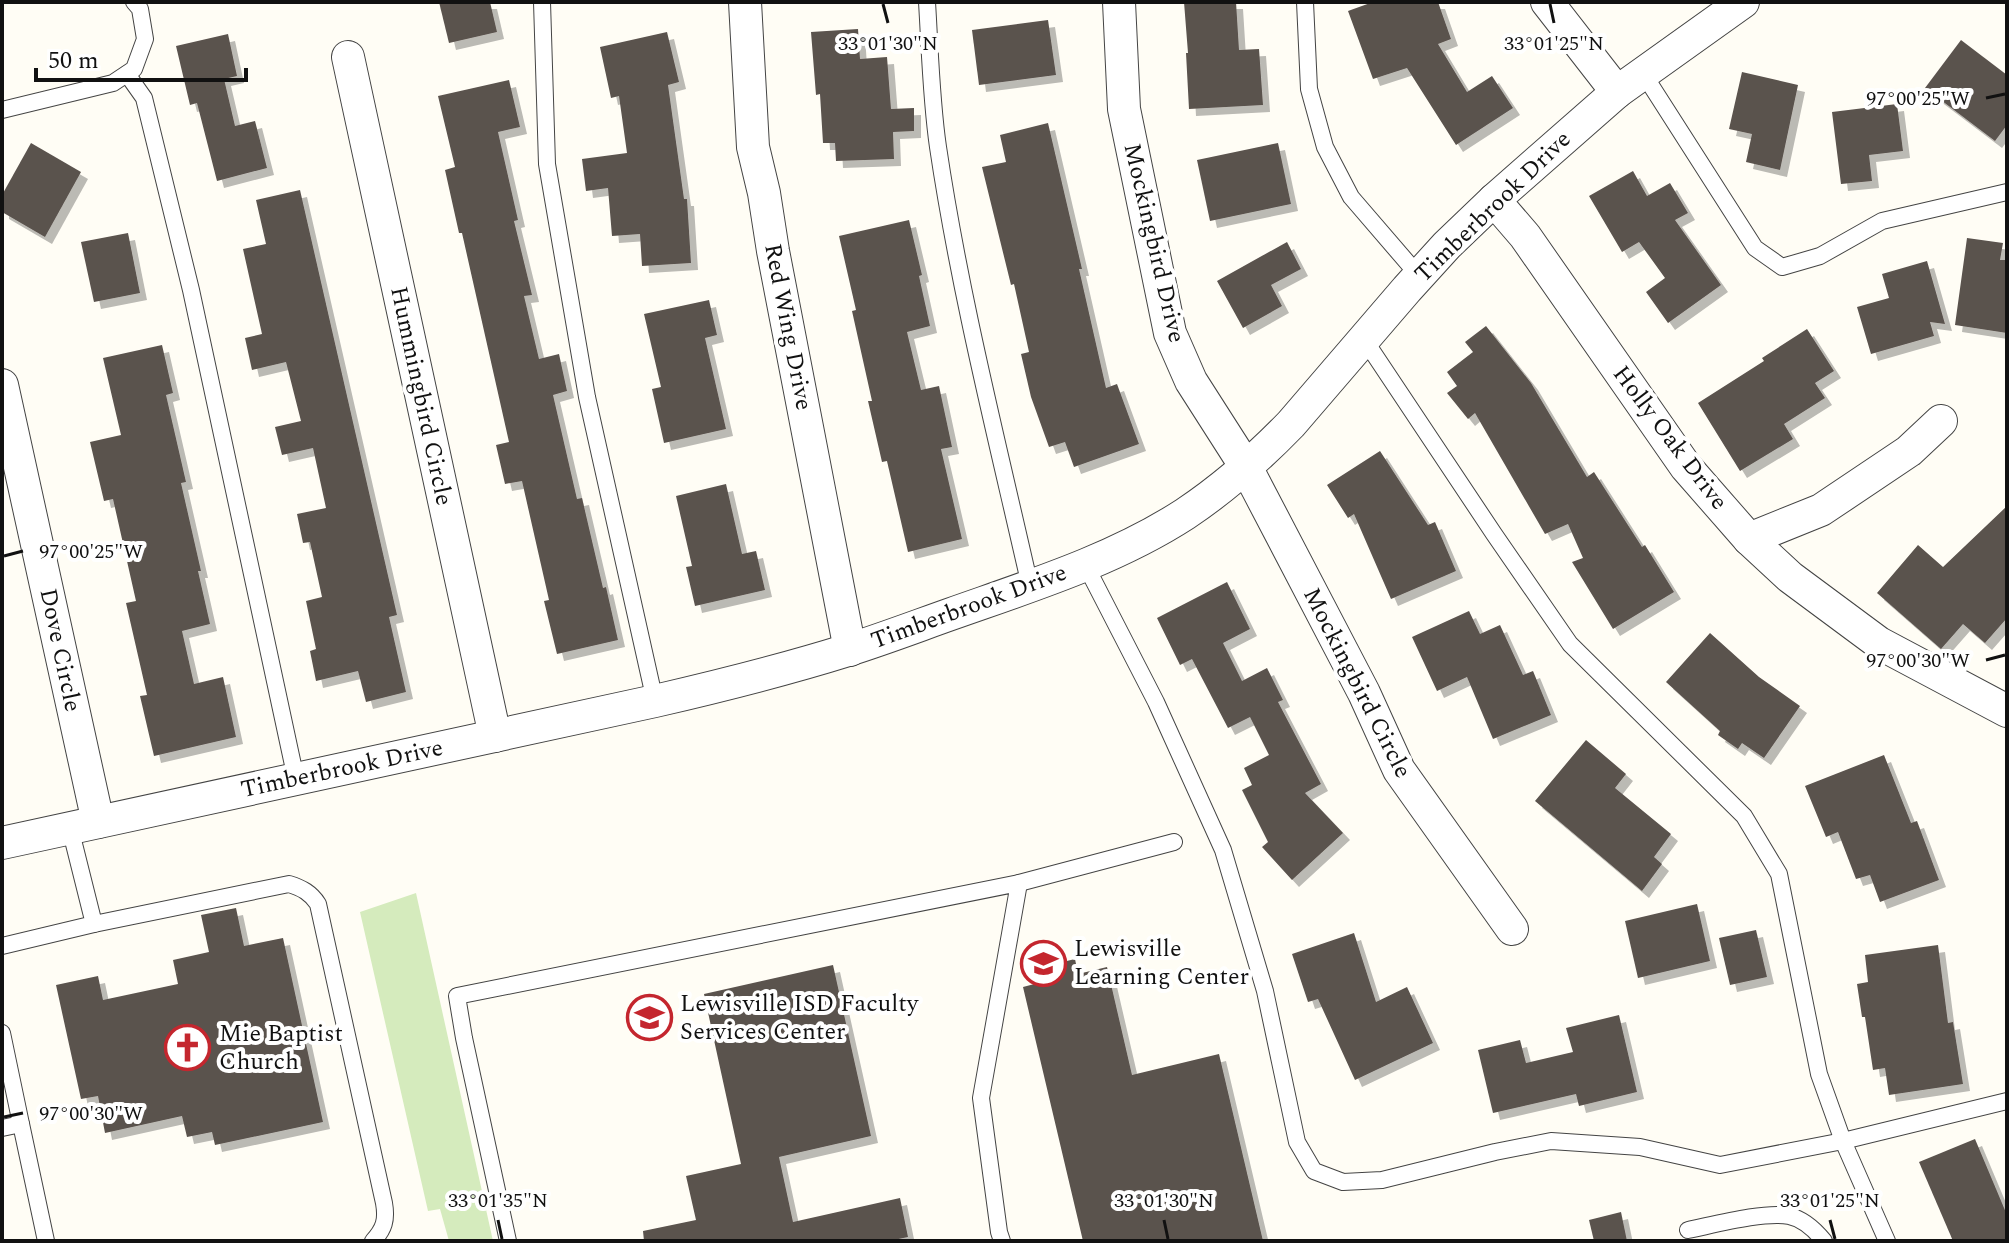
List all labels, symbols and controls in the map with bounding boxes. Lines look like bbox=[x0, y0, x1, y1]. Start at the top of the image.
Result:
text: 33°01'30"N bbox=[838, 29, 938, 59]
text: 33°01'25"N bbox=[1504, 29, 1604, 59]
scale bar bbox=[36, 32, 246, 82]
text: 50 m bbox=[48, 43, 99, 79]
text: 97°00'25"W bbox=[1866, 84, 1970, 114]
street label: Timberbrook Drive bbox=[1406, 123, 1580, 291]
street label: Mockingbird Drive bbox=[1114, 140, 1194, 346]
street label: Red Wing Drive bbox=[754, 240, 822, 414]
street label: Hummingbird Circle bbox=[380, 283, 462, 509]
street label: Holly Oak Drive bbox=[1604, 358, 1736, 518]
text: 97°00'25"W bbox=[39, 537, 143, 567]
street label: Timberbrook Drive bbox=[866, 555, 1072, 659]
street label: Mockingbird Circle bbox=[1293, 581, 1421, 785]
street label: Dove Circle bbox=[29, 585, 91, 715]
text: 97°00'30"W bbox=[1866, 646, 1970, 676]
street label: Timberbrook Drive bbox=[238, 730, 446, 808]
place label: Lewisville Learning Center bbox=[1074, 931, 1249, 995]
school or university icon: Lewisville Learning Center bbox=[1019, 939, 1067, 987]
place label: Lewisville ISD Faculty Services Center bbox=[680, 986, 920, 1050]
school or university icon: Lewisville ISD Faculty Services Center bbox=[625, 994, 673, 1042]
place label: Mie Baptist Church bbox=[219, 1016, 343, 1080]
church icon: Mie Baptist Church bbox=[164, 1024, 212, 1072]
text: 97°00'30"W bbox=[39, 1099, 143, 1129]
text: 33°01'35"N bbox=[448, 1186, 548, 1216]
text: 33°01'30"N bbox=[1114, 1186, 1214, 1216]
text: 33°01'25"N bbox=[1780, 1186, 1880, 1216]

